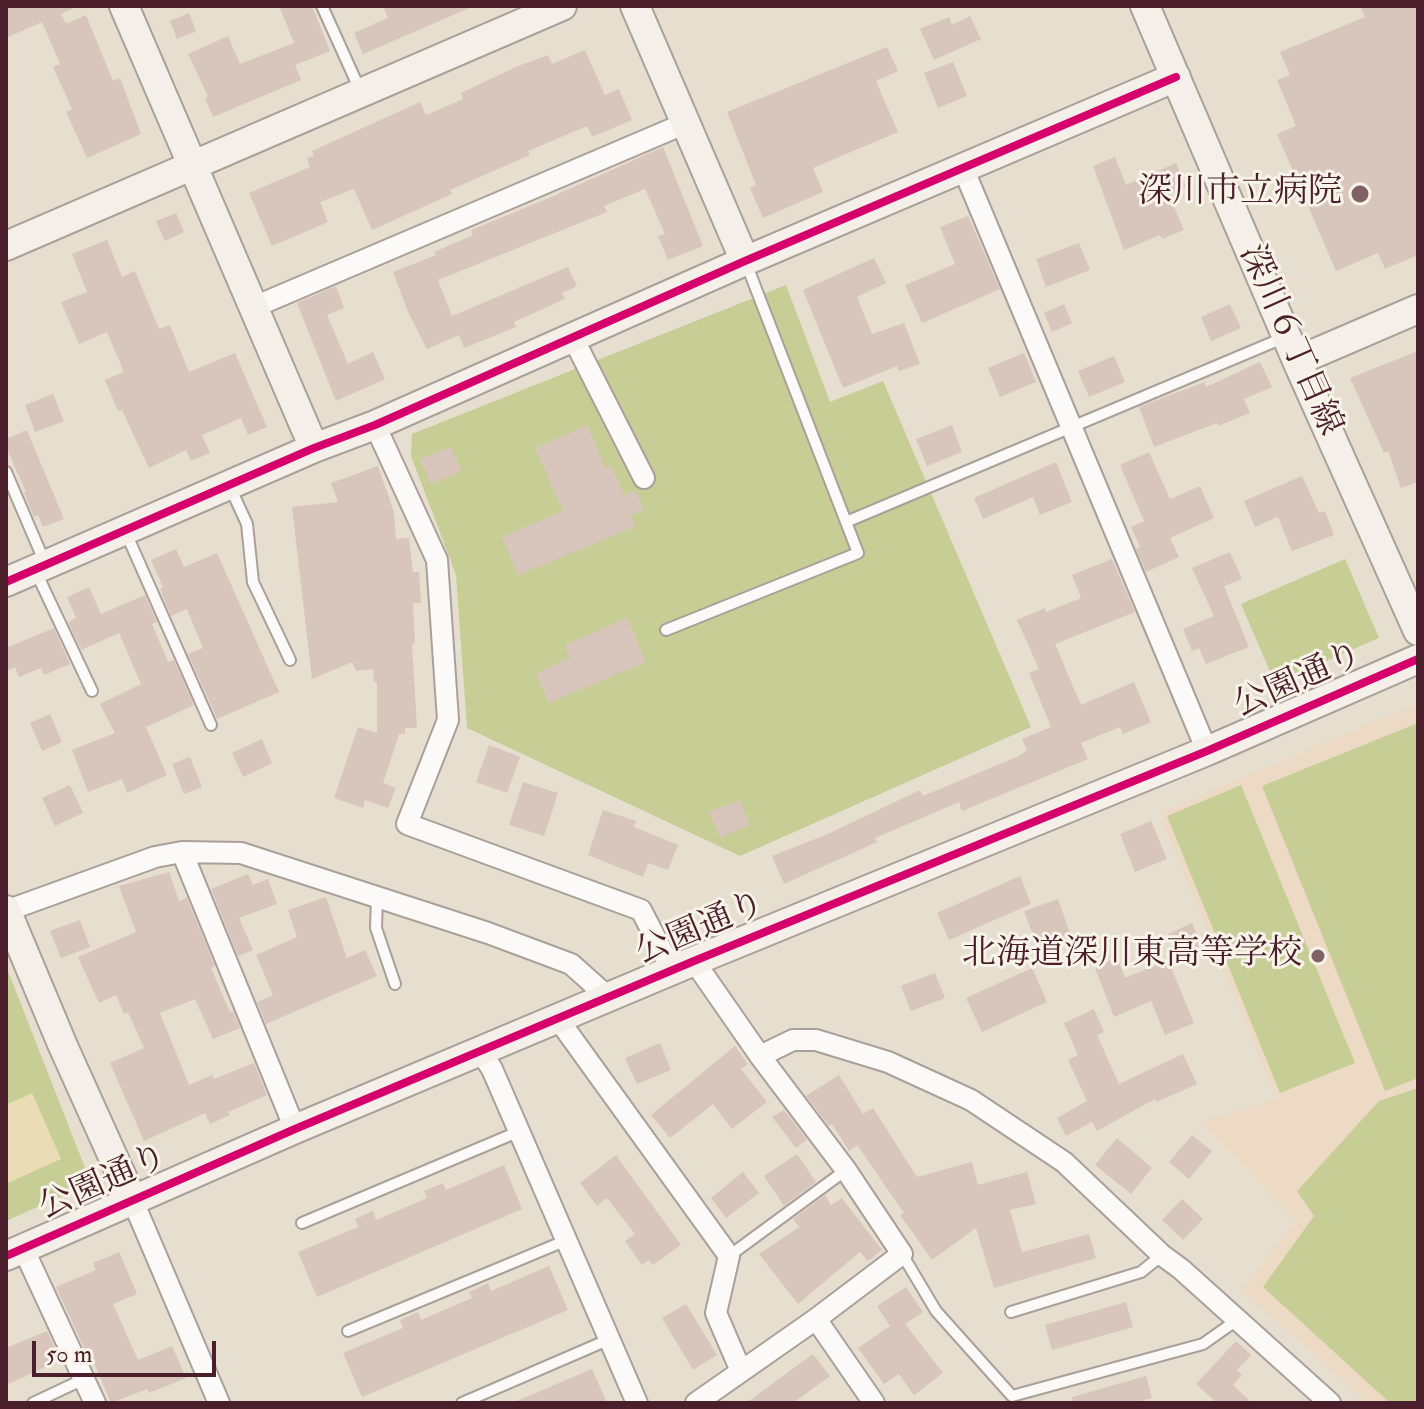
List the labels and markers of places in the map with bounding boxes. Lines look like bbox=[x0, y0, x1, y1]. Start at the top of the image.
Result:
place label: 深川市立病院 bbox=[1138, 174, 1342, 214]
marker: 深川市立病院 bbox=[1349, 183, 1371, 205]
place label: 北海道深川東高等学校 bbox=[962, 936, 1302, 976]
marker: 北海道深川東高等学校 bbox=[1309, 947, 1327, 965]

